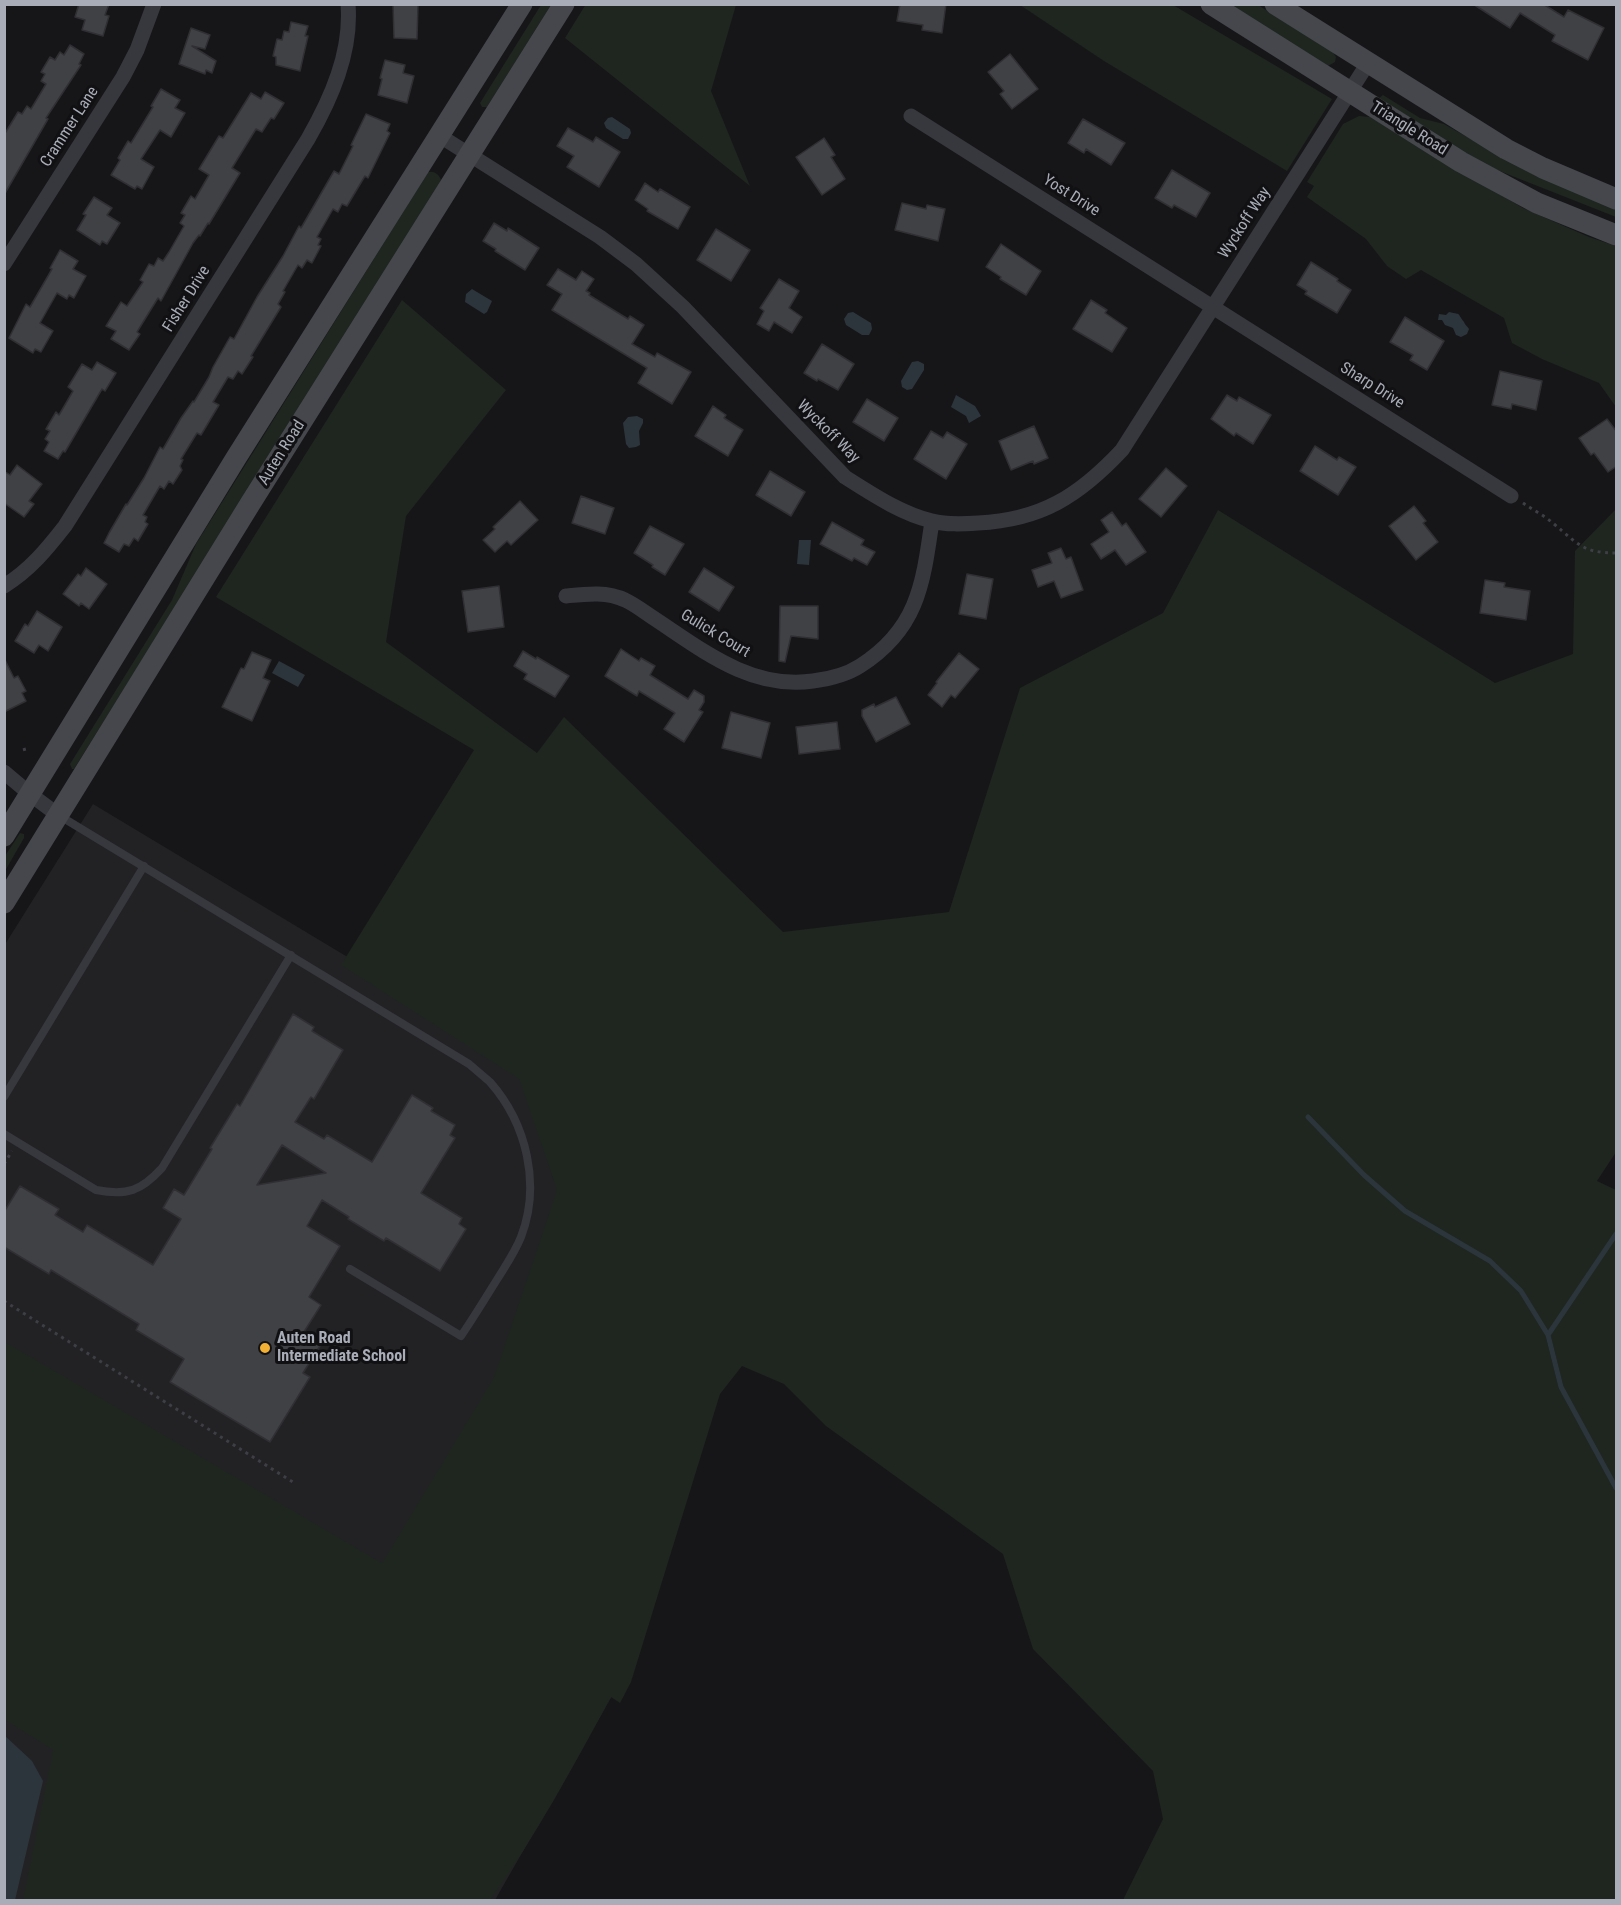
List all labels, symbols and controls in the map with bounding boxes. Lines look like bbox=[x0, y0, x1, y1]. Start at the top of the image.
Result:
street label: Crammer Lane bbox=[37, 83, 103, 171]
street label: Triangle Road bbox=[1367, 98, 1451, 160]
street label: Yost Drive bbox=[1039, 171, 1103, 221]
street label: Wyckoff Way bbox=[1215, 184, 1275, 262]
street label: Fisher Drive bbox=[159, 262, 215, 336]
street label: Sharp Drive bbox=[1336, 359, 1408, 413]
street label: Wyckoff Way bbox=[792, 396, 864, 468]
street label: Auten Road bbox=[255, 417, 309, 489]
street label: Gulick Court bbox=[677, 606, 753, 662]
place label: Auten Road Intermediate School bbox=[277, 1329, 406, 1367]
marker: Auten Road Intermediate School bbox=[258, 1341, 272, 1355]

